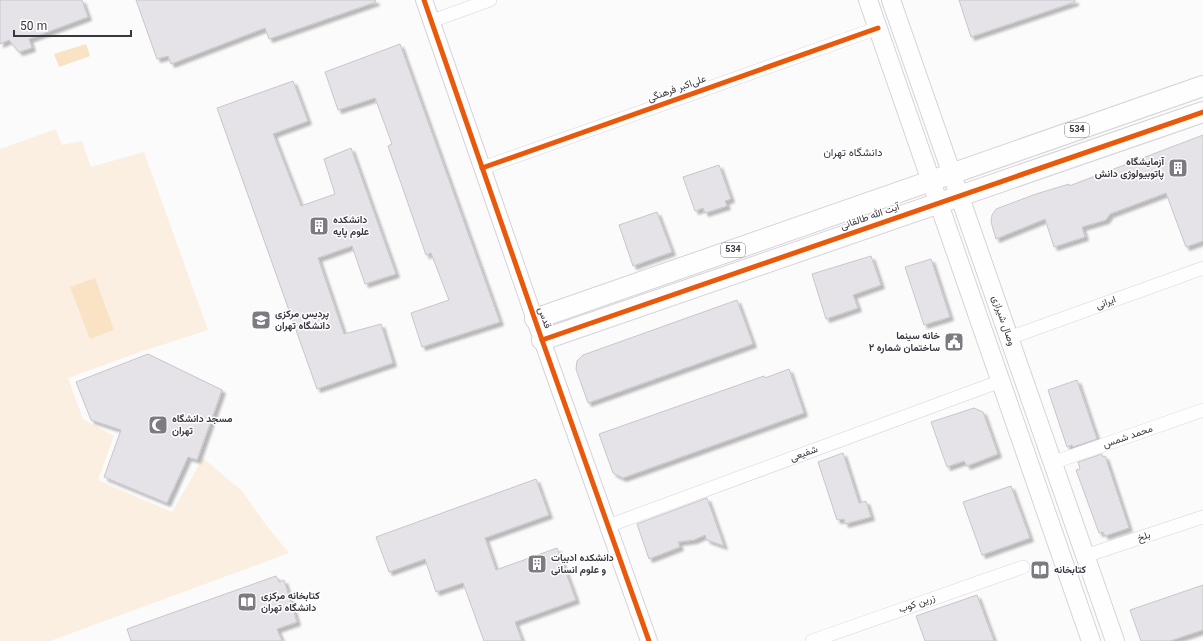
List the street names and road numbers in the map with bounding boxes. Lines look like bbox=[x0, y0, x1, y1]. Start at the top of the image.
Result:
street label: علی‌اکبر فرهنگی bbox=[646, 71, 708, 107]
road number: 534 bbox=[1065, 123, 1089, 137]
street label: آیت الله طالقانی bbox=[838, 200, 902, 234]
road number: 534 bbox=[721, 243, 745, 257]
street label: ایرانی bbox=[1094, 292, 1118, 314]
street label: وصال شیرازی bbox=[987, 294, 1019, 348]
street label: قدس bbox=[533, 305, 555, 331]
street label: محمد شمس bbox=[1101, 421, 1155, 453]
street label: شفیعی bbox=[788, 442, 820, 466]
street label: بلخ bbox=[1135, 528, 1153, 546]
street label: زرین کوب bbox=[897, 591, 937, 617]

